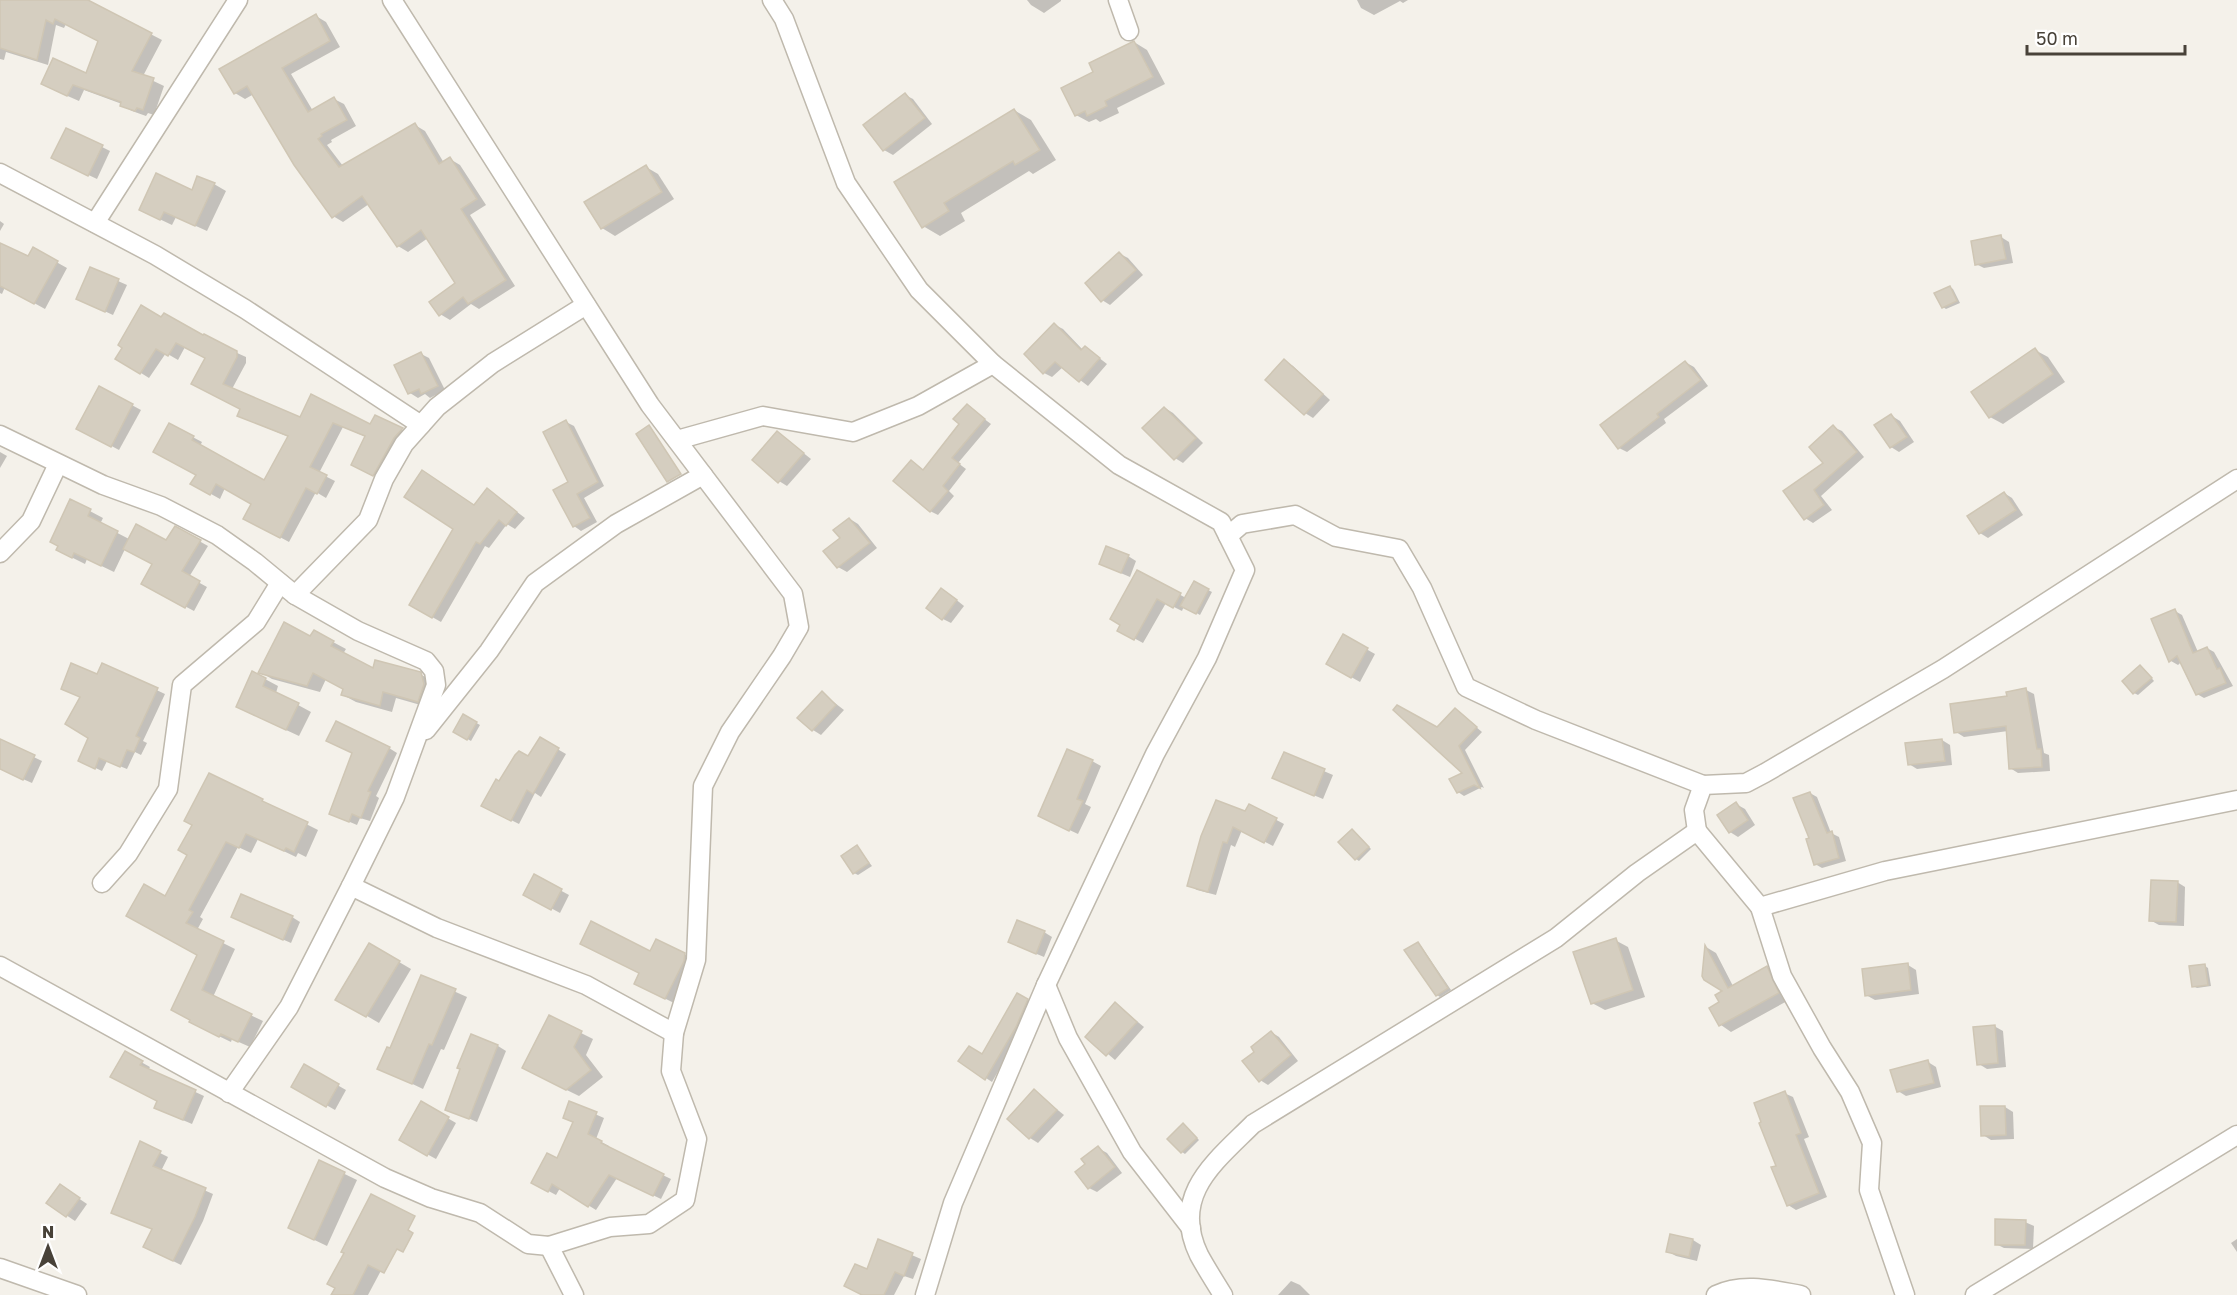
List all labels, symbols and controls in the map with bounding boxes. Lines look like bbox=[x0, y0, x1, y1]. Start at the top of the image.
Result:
scale bar bbox=[2027, 18, 2184, 56]
text: 50 m bbox=[2036, 27, 2078, 49]
north arrow bbox=[18, 1217, 78, 1277]
text: N bbox=[42, 1222, 54, 1242]

